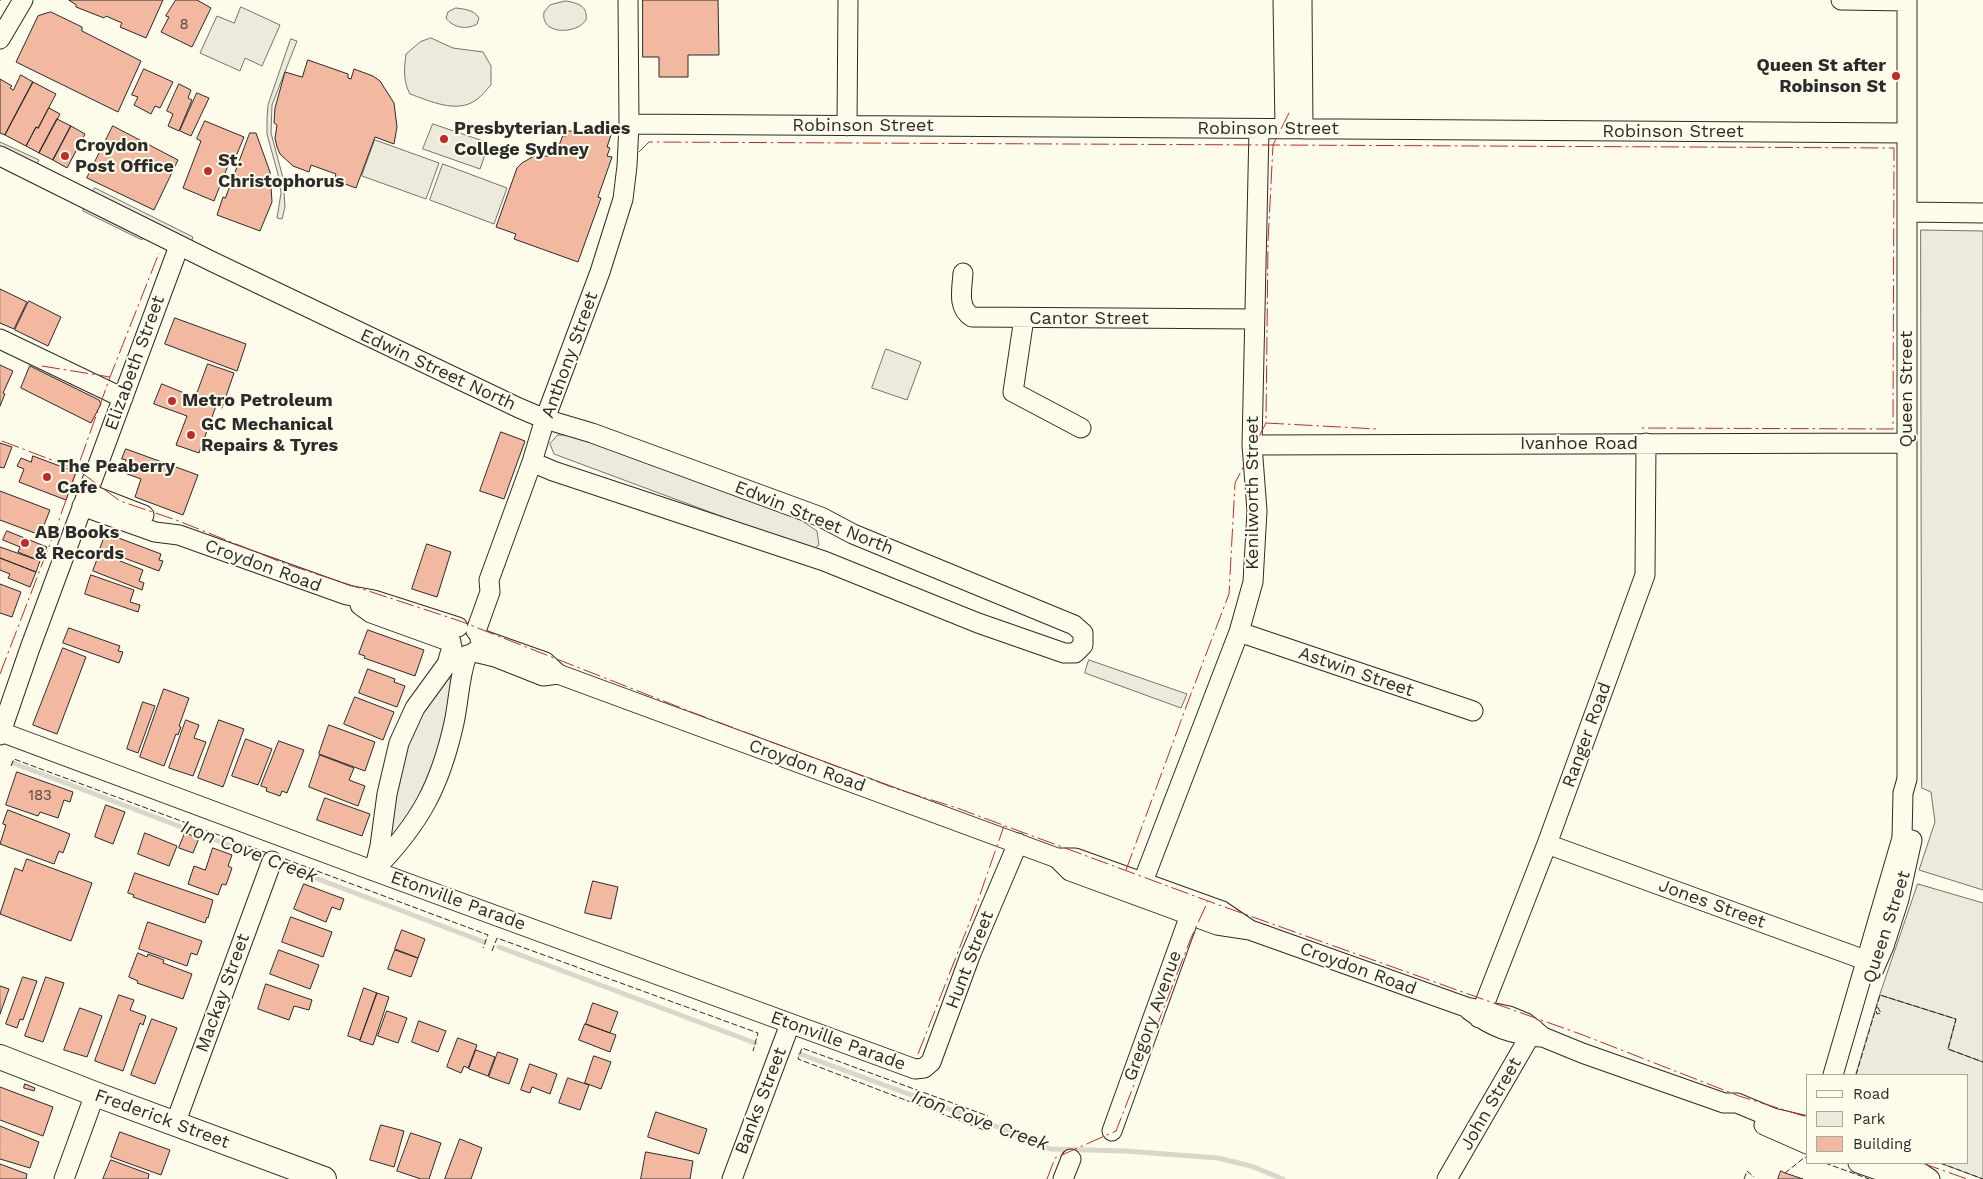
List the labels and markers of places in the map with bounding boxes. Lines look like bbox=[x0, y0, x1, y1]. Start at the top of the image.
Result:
place label: Queen St after Robinson St bbox=[1757, 55, 1886, 98]
marker: Queen St after Robinson St bbox=[1890, 70, 1902, 82]
place label: Presbyterian Ladies College Sydney bbox=[454, 118, 630, 160]
marker: Presbyterian Ladies College Sydney bbox=[438, 133, 450, 145]
place label: Croydon Post Office bbox=[75, 135, 174, 178]
marker: Croydon Post Office bbox=[59, 150, 71, 162]
place label: St. Christophorus bbox=[218, 150, 344, 192]
marker: St. Christophorus bbox=[202, 165, 214, 177]
place label: Metro Petroleum bbox=[182, 390, 333, 412]
marker: Metro Petroleum bbox=[166, 395, 178, 407]
place label: GC Mechanical Repairs & Tyres bbox=[201, 414, 338, 456]
marker: GC Mechanical Repairs & Tyres bbox=[185, 429, 197, 441]
place label: The Peaberry Cafe bbox=[57, 456, 175, 498]
marker: The Peaberry Cafe bbox=[41, 471, 53, 483]
place label: AB Books & Records bbox=[35, 522, 124, 564]
marker: AB Books & Records bbox=[19, 537, 31, 549]

